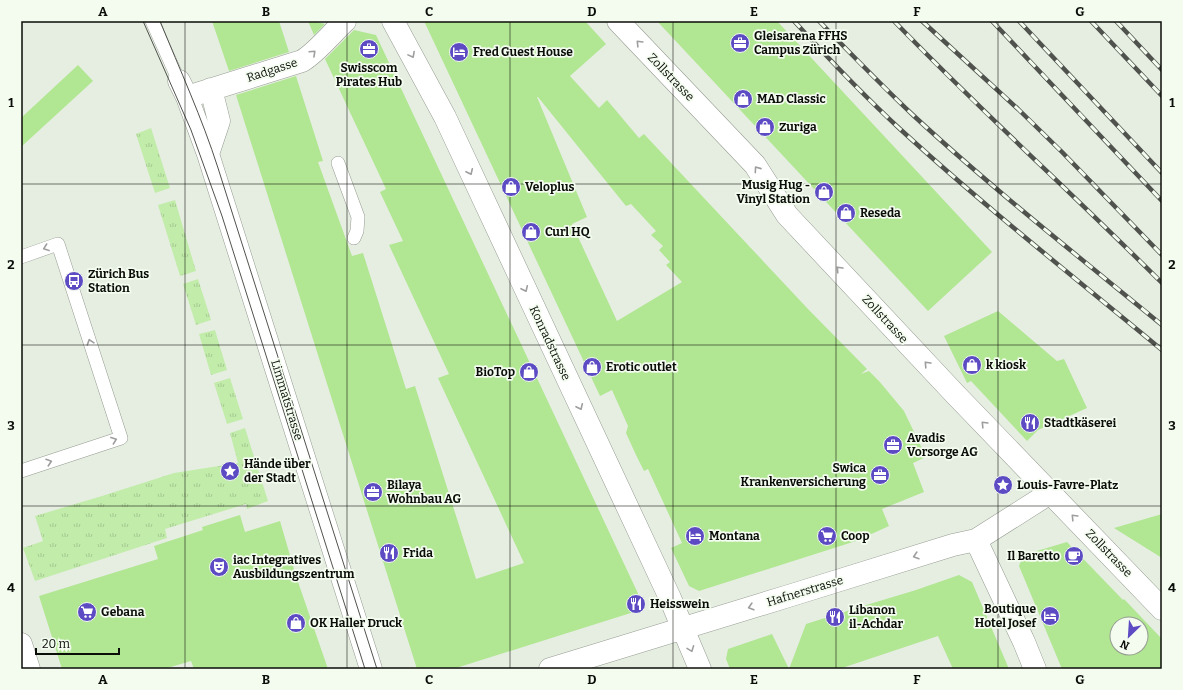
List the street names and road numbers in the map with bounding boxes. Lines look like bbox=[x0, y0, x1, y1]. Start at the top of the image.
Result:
street label: Zollstrasse bbox=[645, 50, 697, 104]
street label: Radgasse bbox=[245, 55, 299, 85]
street label: Zollstrasse bbox=[859, 292, 911, 346]
street label: Konradstrasse bbox=[527, 303, 573, 383]
street label: Limmatstrasse bbox=[268, 358, 306, 442]
street label: Zollstrasse bbox=[1083, 526, 1135, 580]
street label: Hafnerstrasse bbox=[765, 573, 845, 609]

